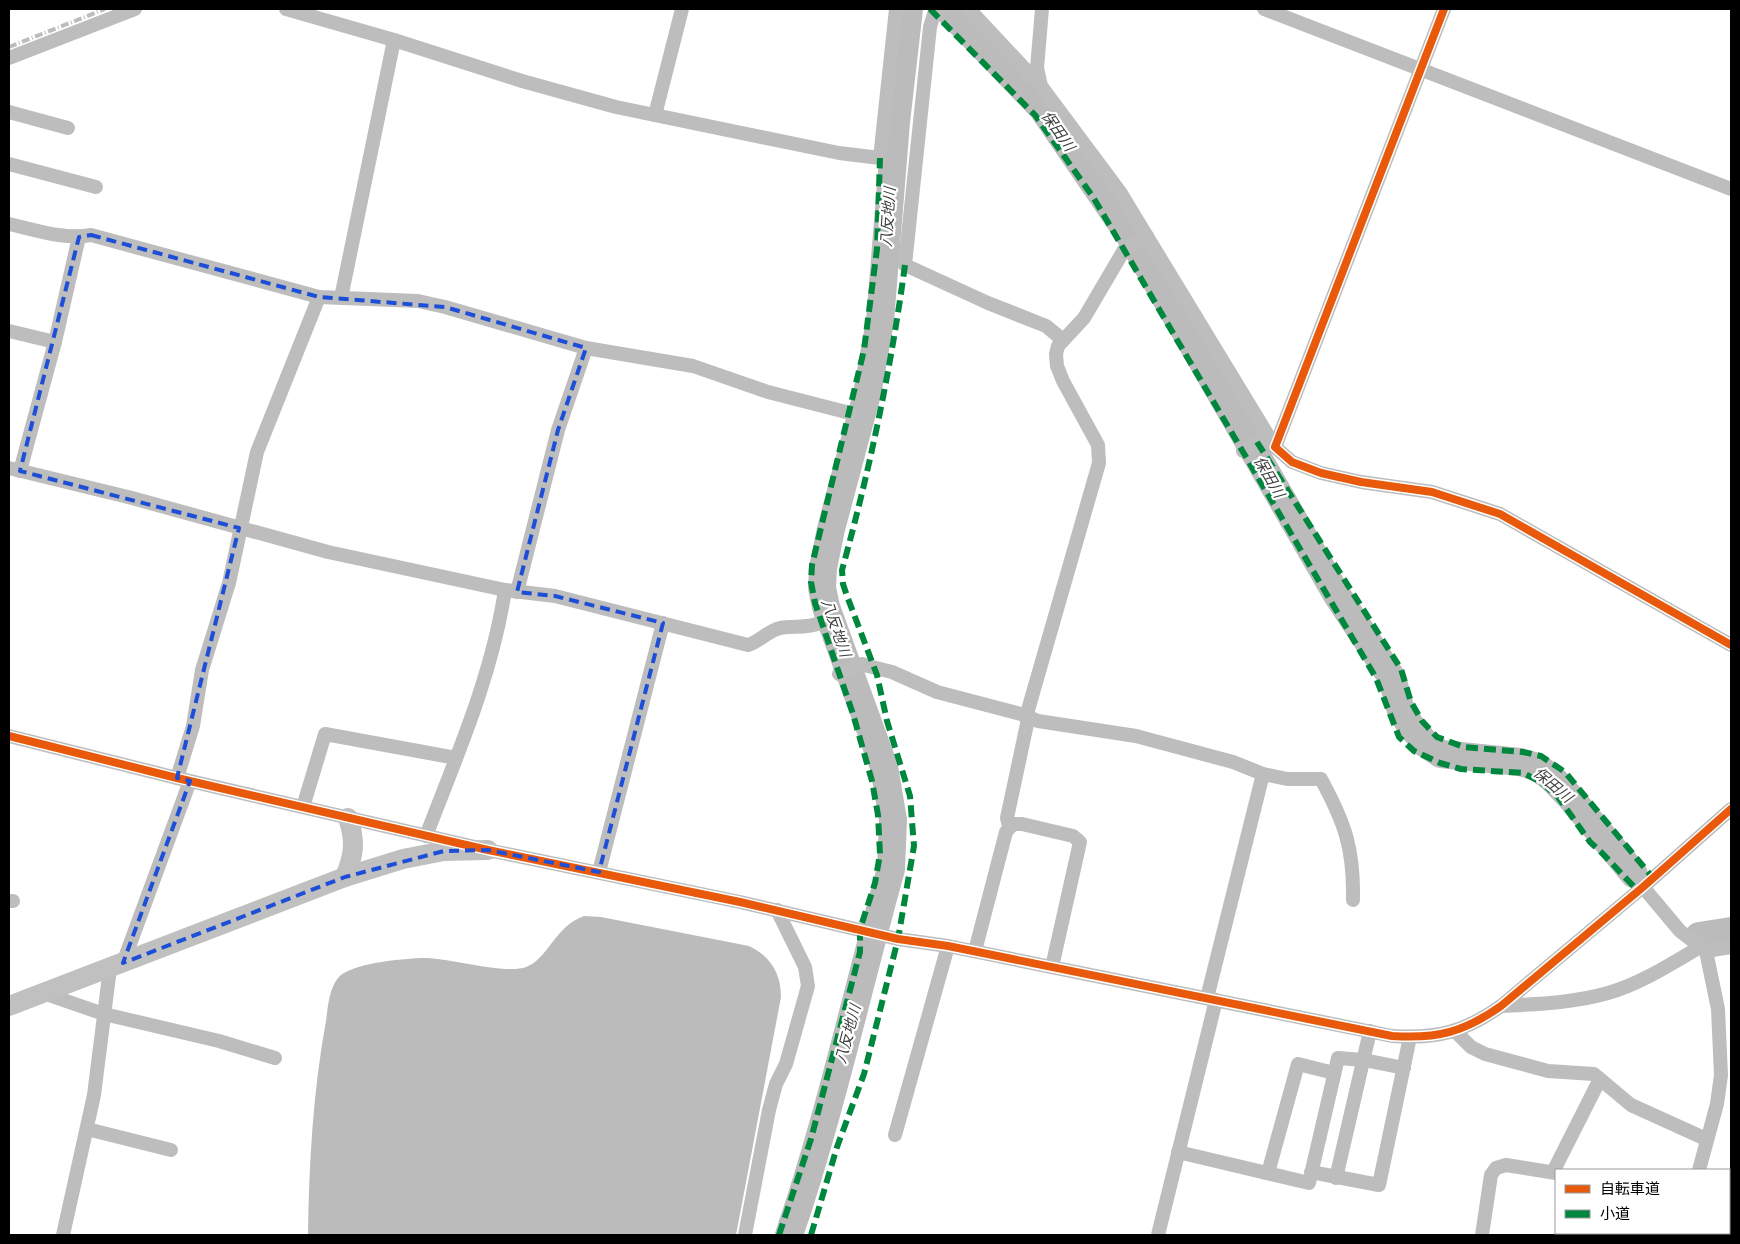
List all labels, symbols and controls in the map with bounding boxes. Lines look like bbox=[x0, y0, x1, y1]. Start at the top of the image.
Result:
water label: 保田川 bbox=[1036, 108, 1079, 157]
water label: 八反地川 bbox=[878, 185, 901, 248]
water label: 保田川 bbox=[1248, 454, 1288, 504]
water label: 八反地川 bbox=[816, 597, 854, 662]
water label: 保田川 bbox=[1529, 764, 1577, 809]
water label: 八反地川 bbox=[833, 1001, 867, 1066]
legend bbox=[1555, 1169, 1730, 1234]
text: 自転車道 bbox=[1600, 1181, 1660, 1200]
text: 小道 bbox=[1600, 1206, 1630, 1225]

